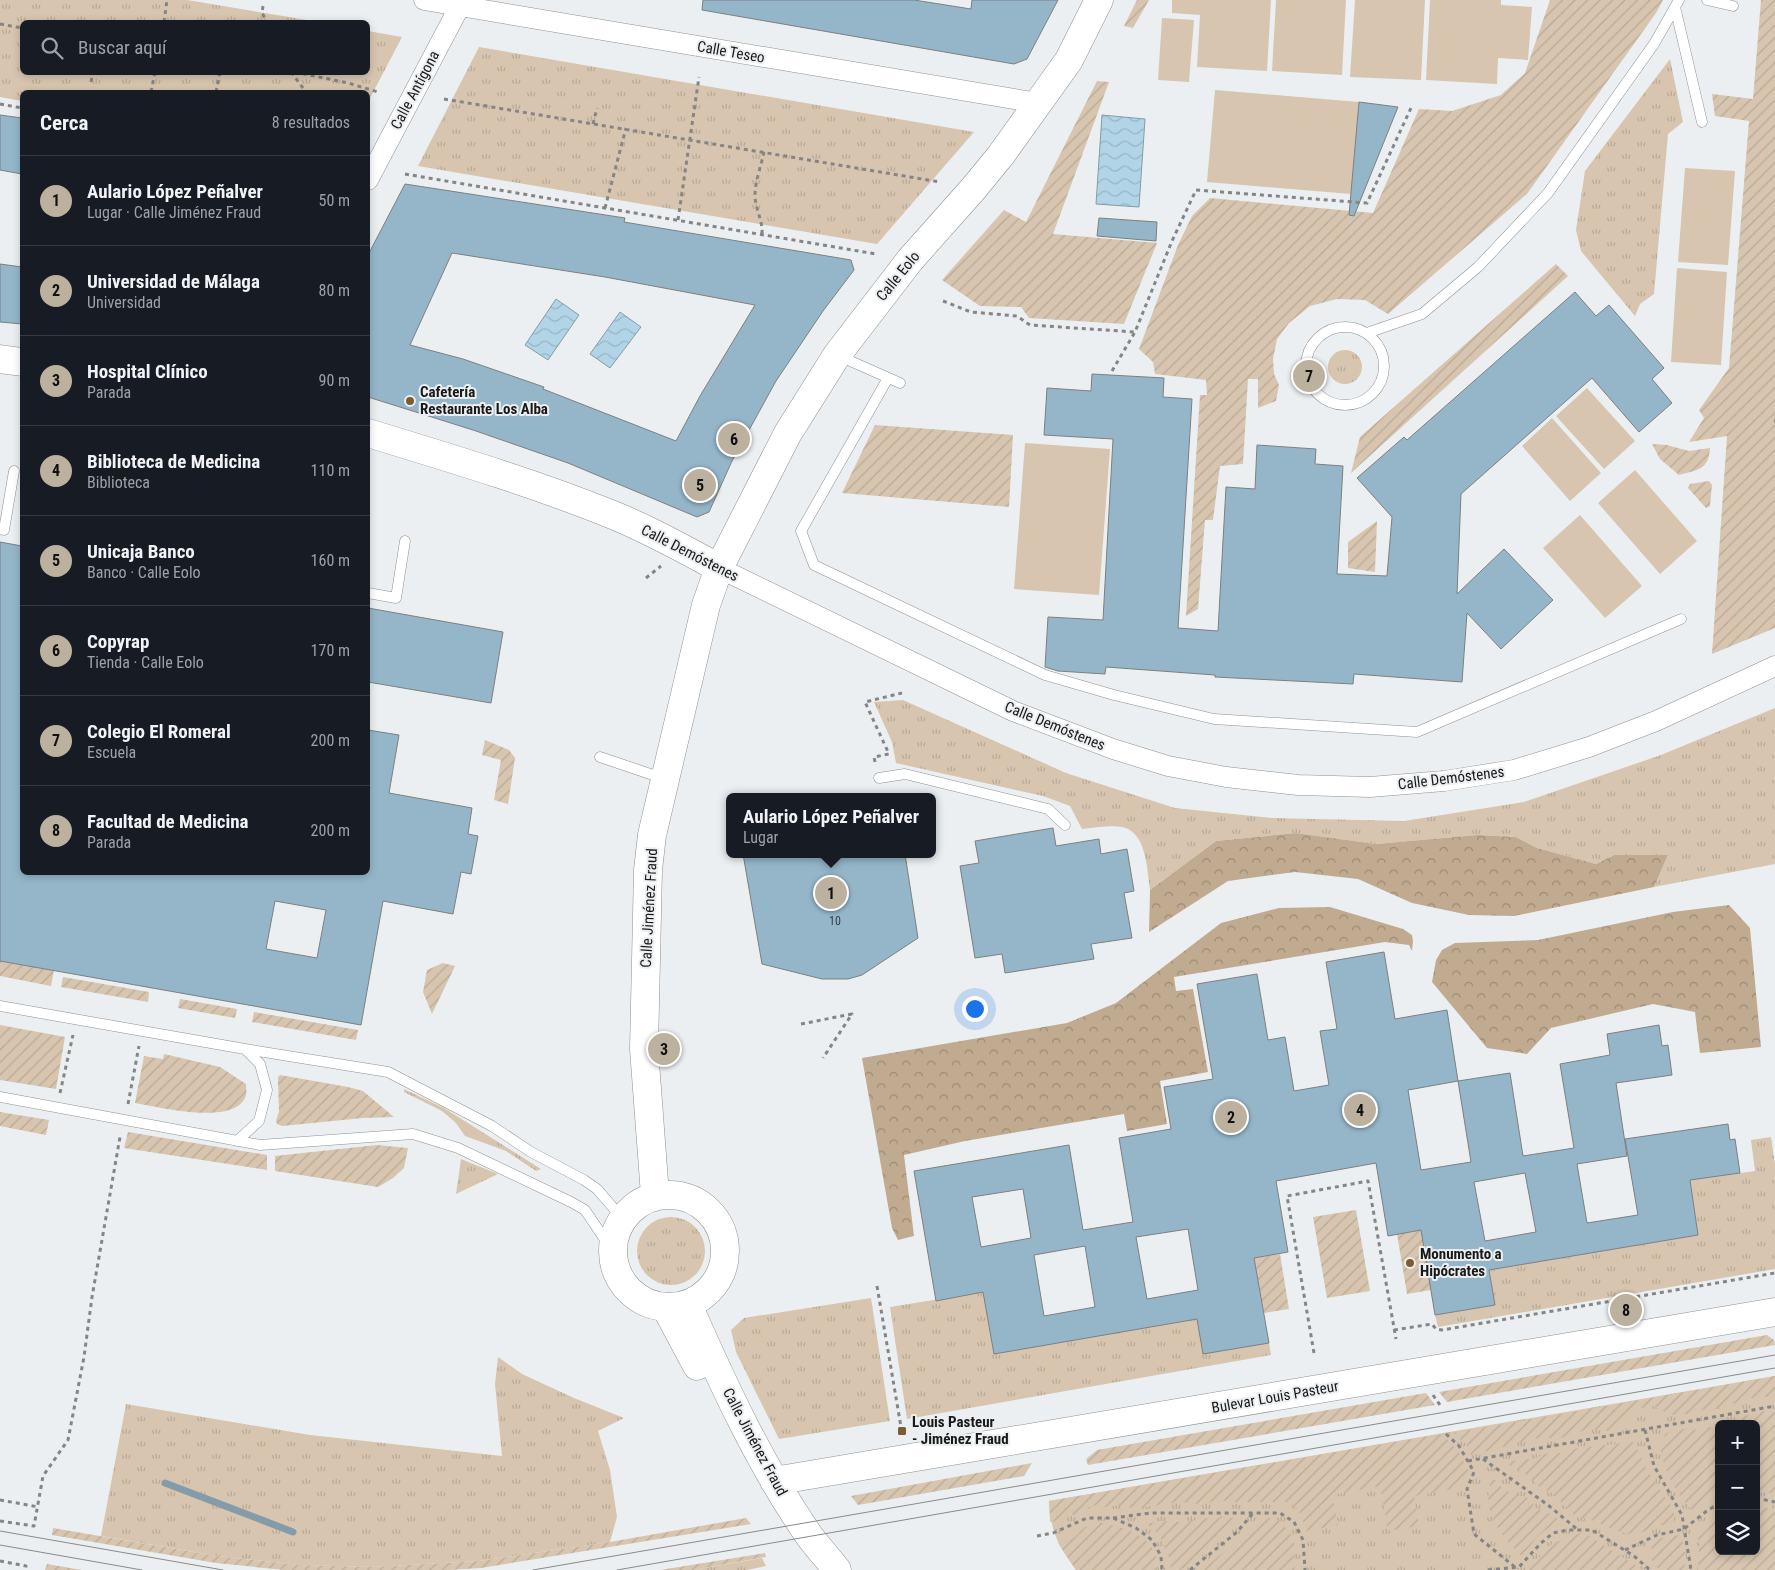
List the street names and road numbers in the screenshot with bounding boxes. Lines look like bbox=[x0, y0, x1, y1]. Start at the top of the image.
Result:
street label: Calle Teseo bbox=[696, 37, 766, 67]
street label: Calle Antígona bbox=[387, 48, 443, 132]
street label: Calle Eolo bbox=[872, 247, 924, 305]
street label: Calle Demóstenes bbox=[638, 521, 742, 585]
street label: Calle Demóstenes bbox=[1002, 698, 1108, 754]
street label: Calle Demóstenes bbox=[1397, 763, 1505, 793]
street label: Calle Jiménez Fraud bbox=[637, 848, 661, 968]
street label: Bulevar Louis Pasteur bbox=[1210, 1377, 1340, 1417]
street label: Calle Jiménez Fraud bbox=[719, 1385, 791, 1499]

